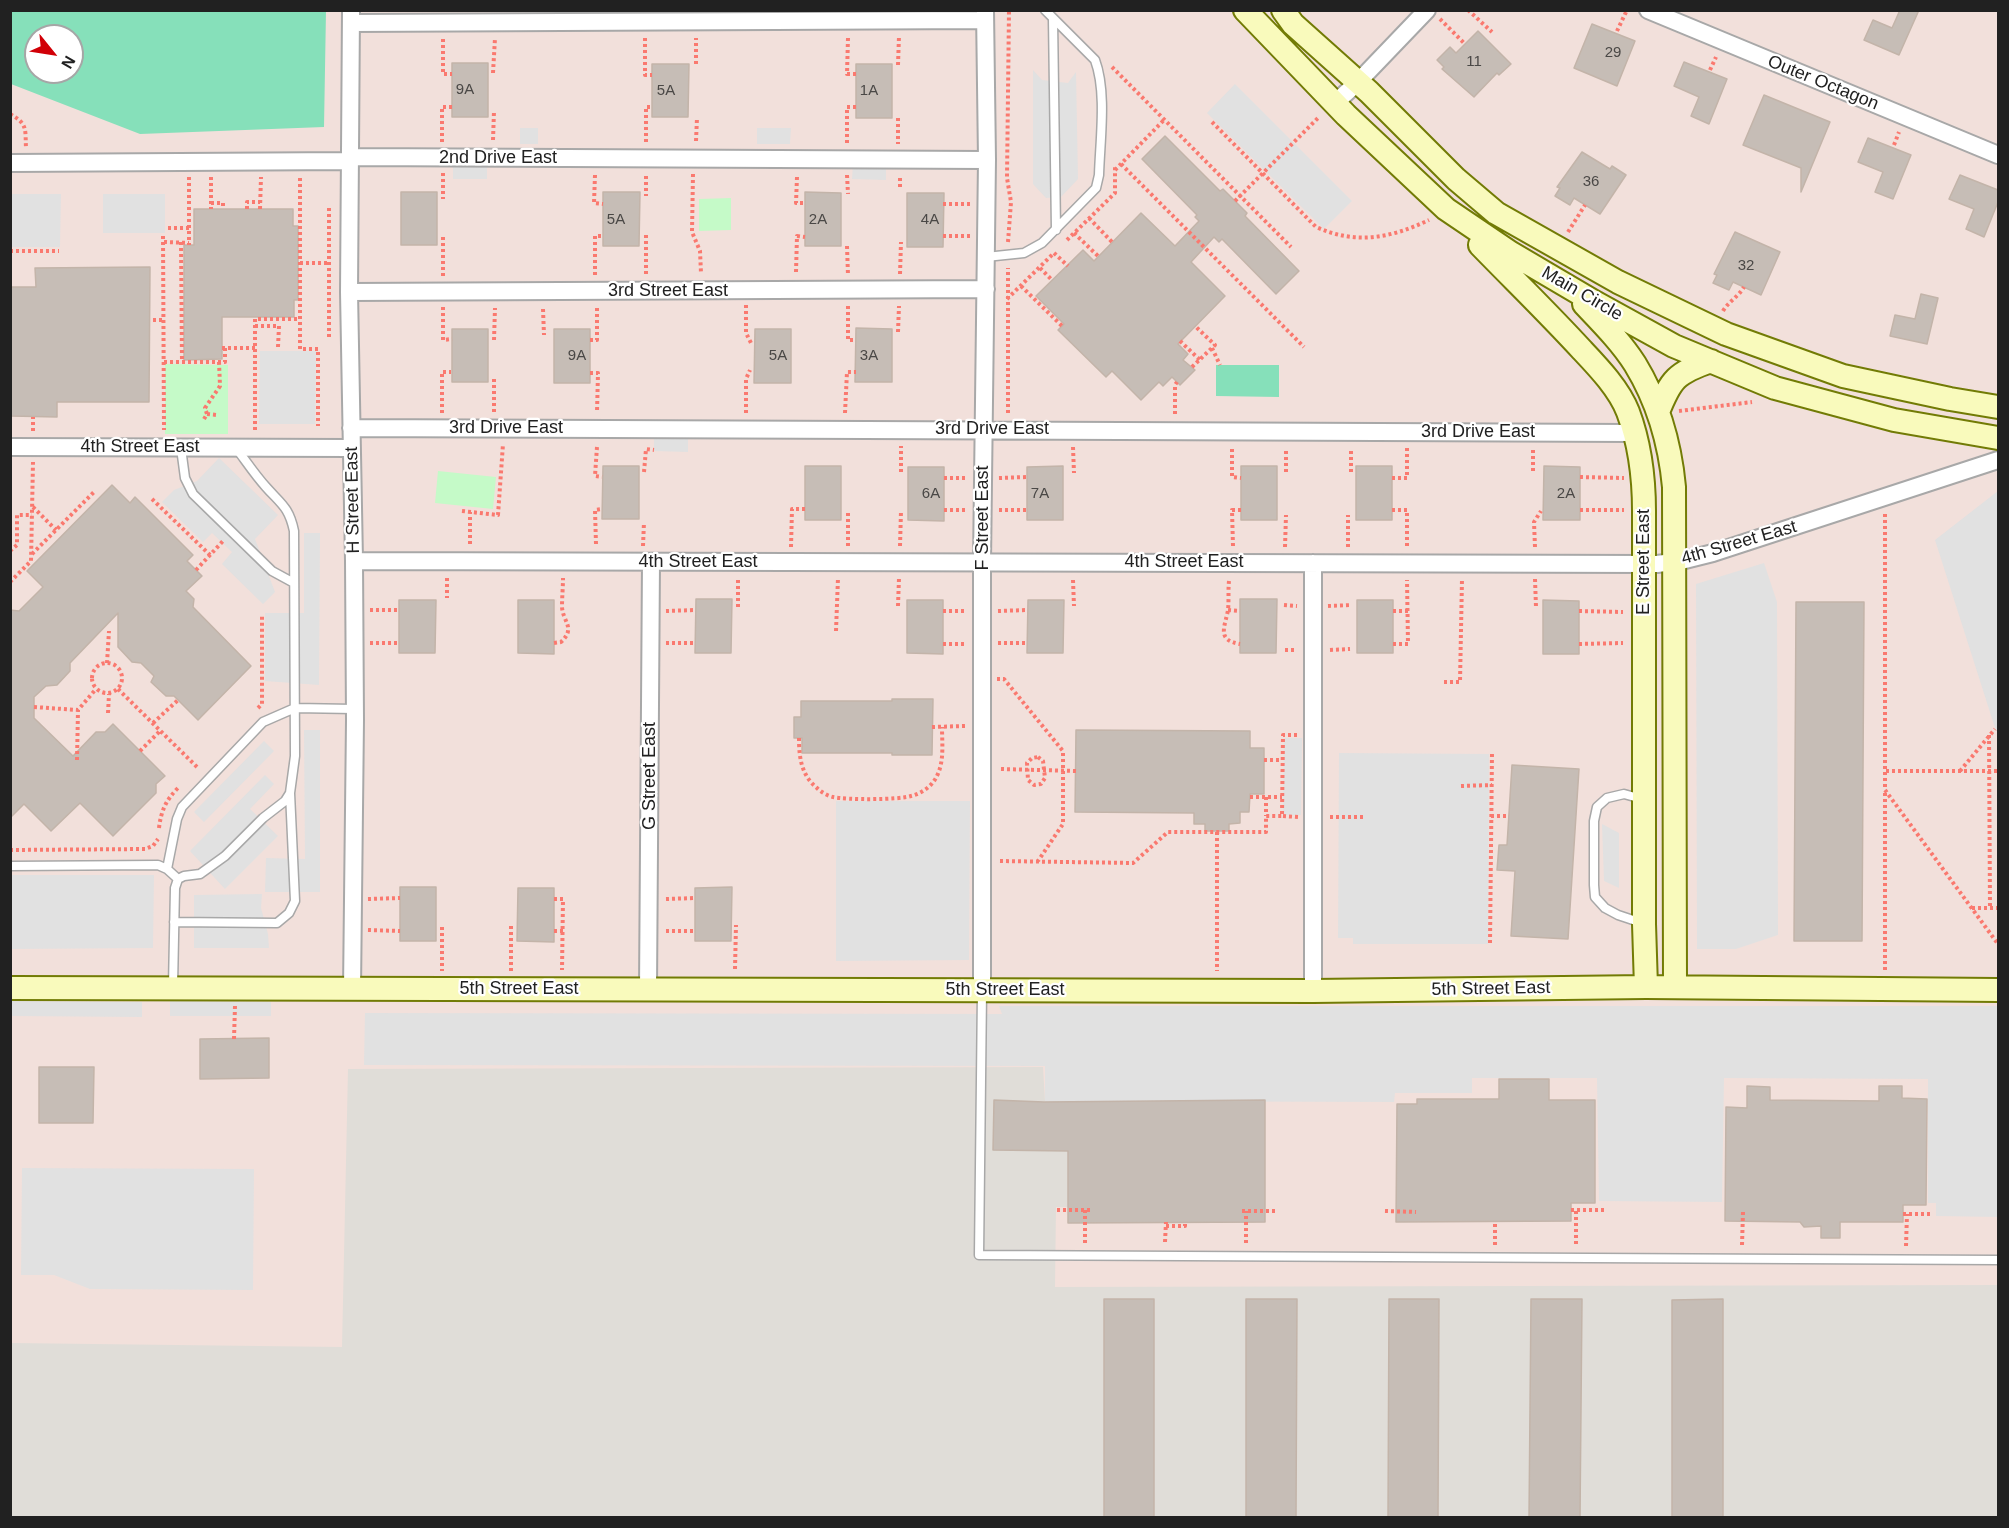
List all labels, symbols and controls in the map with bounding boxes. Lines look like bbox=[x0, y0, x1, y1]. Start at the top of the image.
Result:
north arrow bbox=[24, 24, 84, 84]
house number: 29 bbox=[1605, 44, 1621, 62]
street label: Outer Octagon bbox=[1764, 51, 1882, 115]
text: N bbox=[58, 53, 79, 72]
house number: 11 bbox=[1466, 53, 1482, 71]
house number: 9A bbox=[456, 81, 474, 99]
house number: 5A bbox=[657, 82, 675, 100]
house number: 1A bbox=[860, 82, 878, 100]
street label: 2nd Drive East bbox=[439, 147, 557, 169]
house number: 36 bbox=[1583, 173, 1599, 191]
house number: 5A bbox=[607, 211, 625, 229]
house number: 2A bbox=[809, 211, 827, 229]
house number: 4A bbox=[921, 211, 939, 229]
house number: 32 bbox=[1738, 257, 1754, 275]
street label: Main Circle bbox=[1538, 262, 1626, 326]
street label: 3rd Street East bbox=[608, 280, 728, 302]
house number: 9A bbox=[568, 347, 586, 365]
house number: 5A bbox=[769, 347, 787, 365]
house number: 3A bbox=[860, 347, 878, 365]
street label: 3rd Drive East bbox=[449, 417, 563, 439]
street label: 3rd Drive East bbox=[935, 418, 1049, 440]
street label: 3rd Drive East bbox=[1421, 421, 1535, 443]
street label: 4th Street East bbox=[80, 436, 200, 458]
street label: H Street East bbox=[341, 446, 365, 554]
street label: F Street East bbox=[972, 465, 994, 571]
house number: 6A bbox=[922, 485, 940, 503]
house number: 7A bbox=[1031, 485, 1049, 503]
house number: 2A bbox=[1557, 485, 1575, 503]
street label: E Street East bbox=[1633, 509, 1655, 615]
street label: 4th Street East bbox=[1679, 516, 1799, 570]
street label: 4th Street East bbox=[638, 551, 758, 573]
street label: 4th Street East bbox=[1124, 551, 1244, 573]
street label: G Street East bbox=[639, 722, 661, 830]
street label: 5th Street East bbox=[1431, 977, 1551, 1001]
street label: 5th Street East bbox=[459, 978, 579, 1000]
street label: 5th Street East bbox=[945, 979, 1065, 1001]

